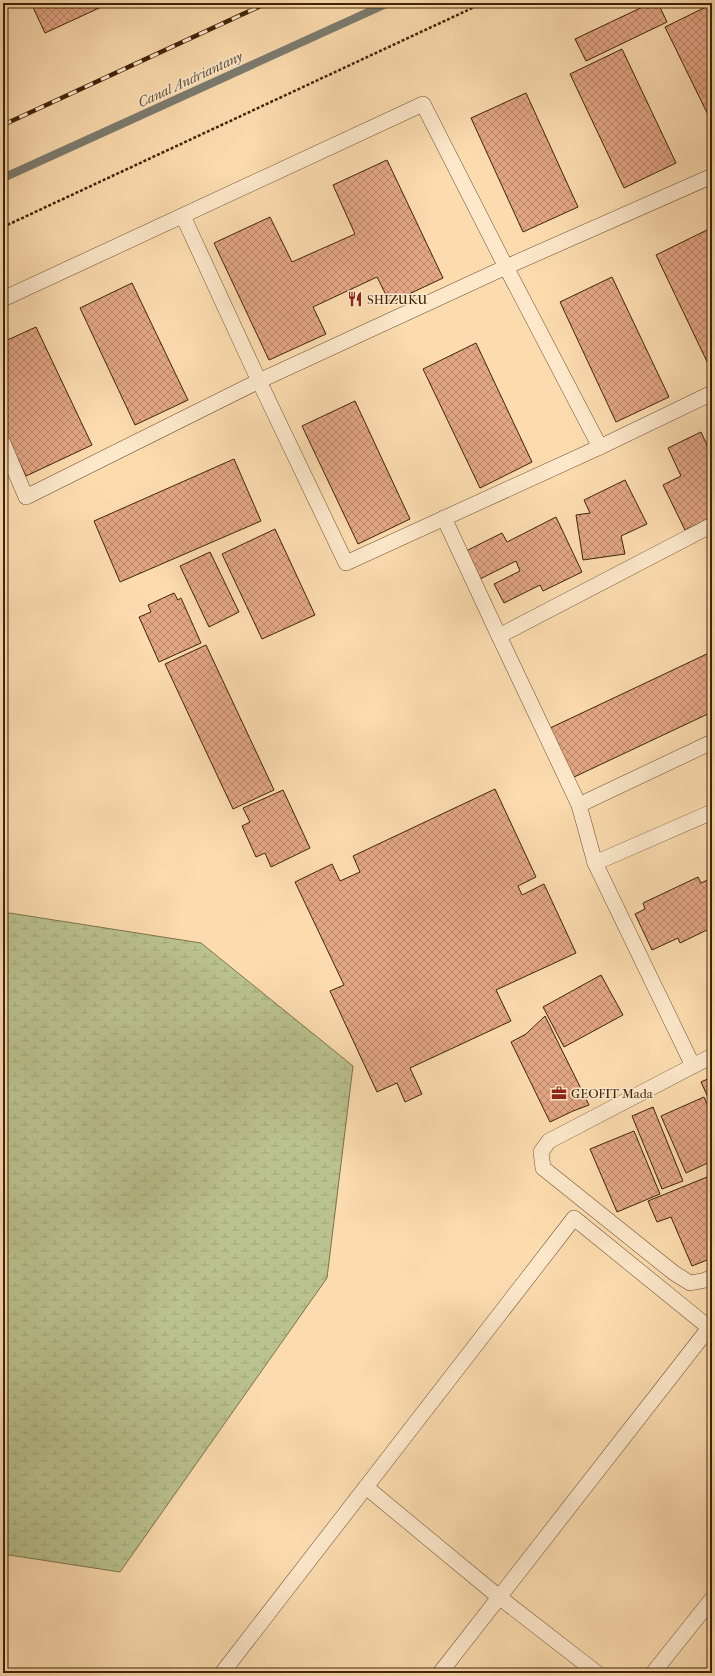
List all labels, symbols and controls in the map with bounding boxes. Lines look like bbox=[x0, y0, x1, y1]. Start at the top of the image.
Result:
water label: Canal Andriantany bbox=[135, 47, 246, 111]
restaurant icon: SHIZUKU bbox=[346, 290, 364, 308]
place label: SHIZUKU bbox=[367, 292, 427, 307]
office icon: GEOFIT Mada bbox=[550, 1084, 568, 1102]
place label: GEOFIT Mada bbox=[571, 1086, 654, 1101]

